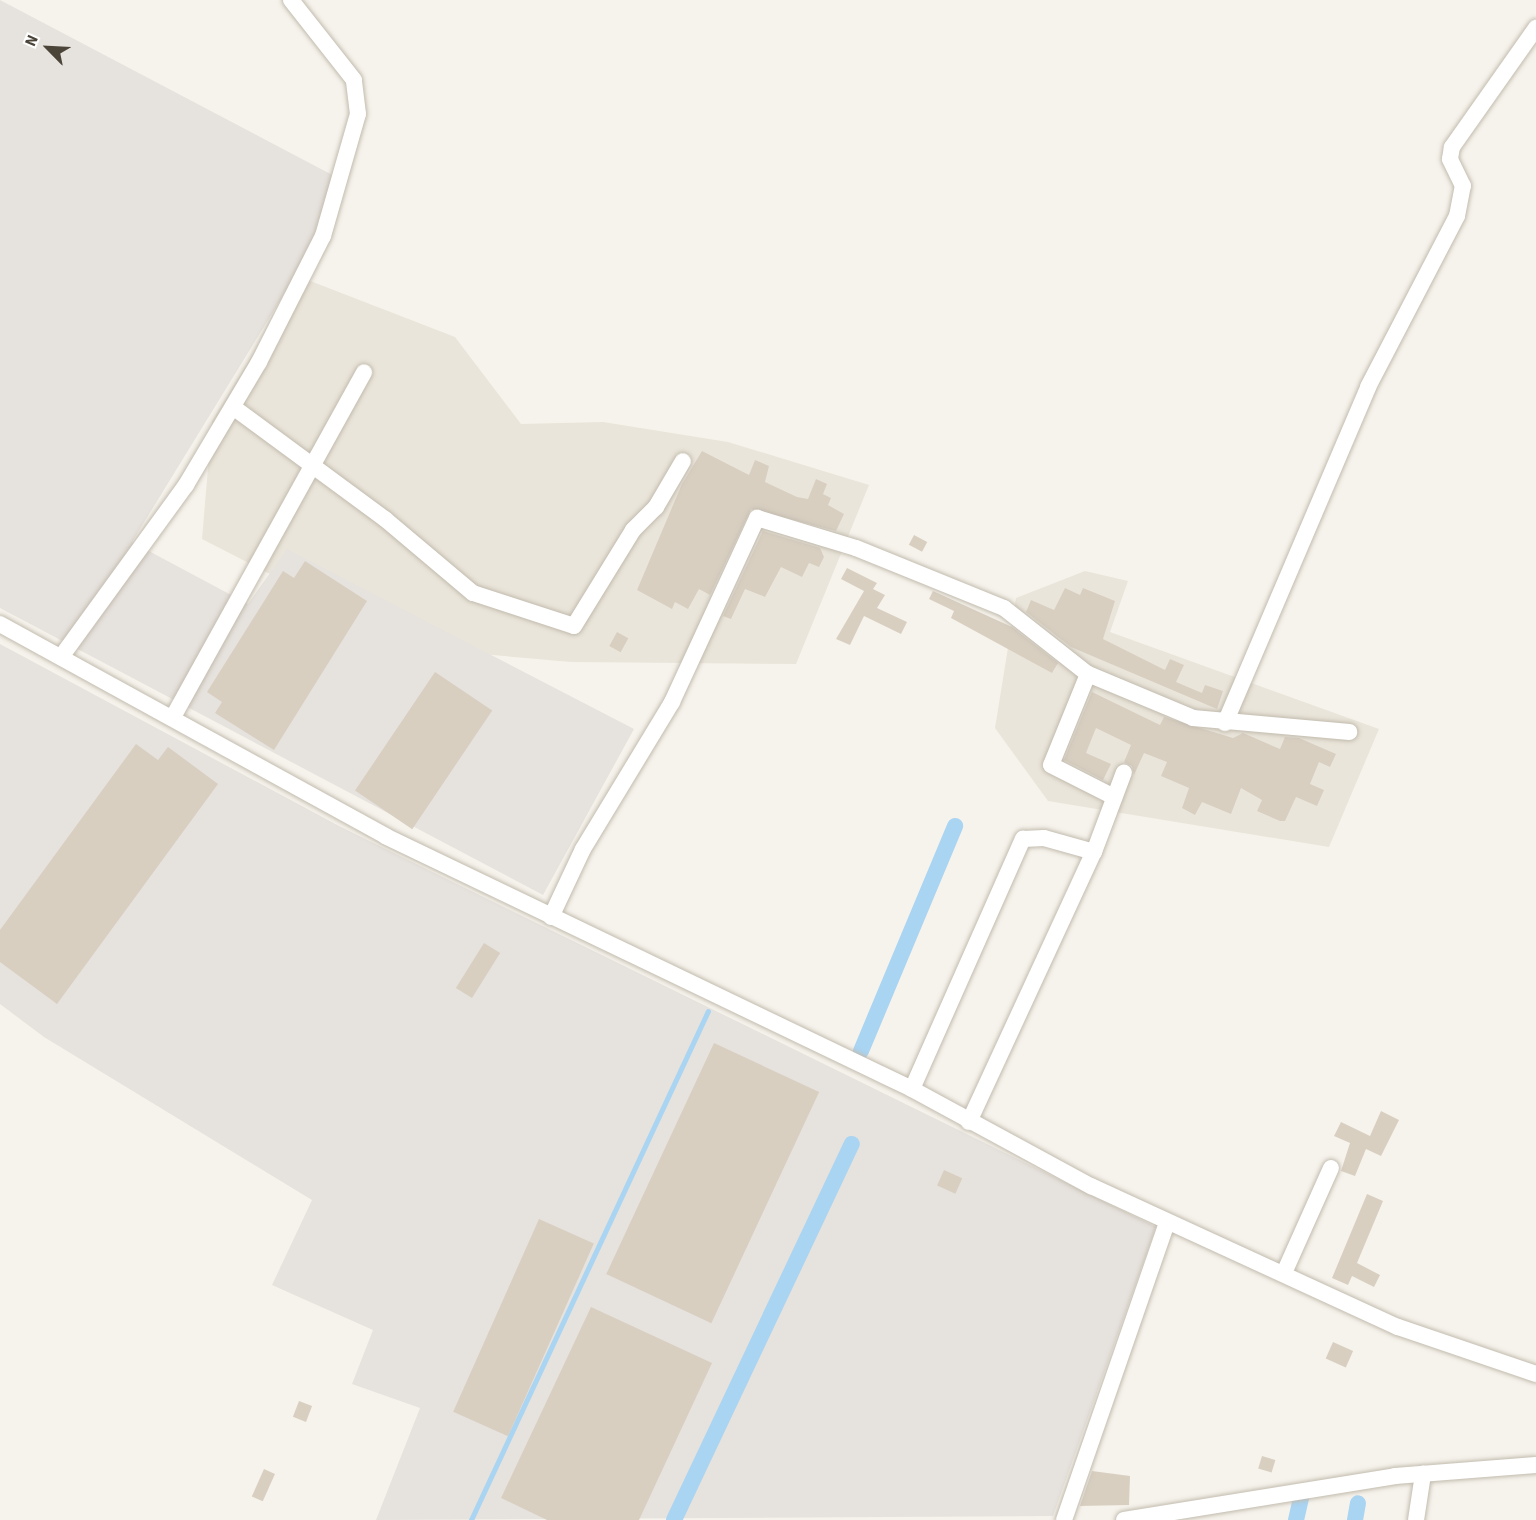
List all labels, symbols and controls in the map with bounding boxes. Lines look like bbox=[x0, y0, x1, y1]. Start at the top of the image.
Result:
north arrow bbox=[18, 18, 78, 78]
text: N bbox=[19, 31, 44, 50]

